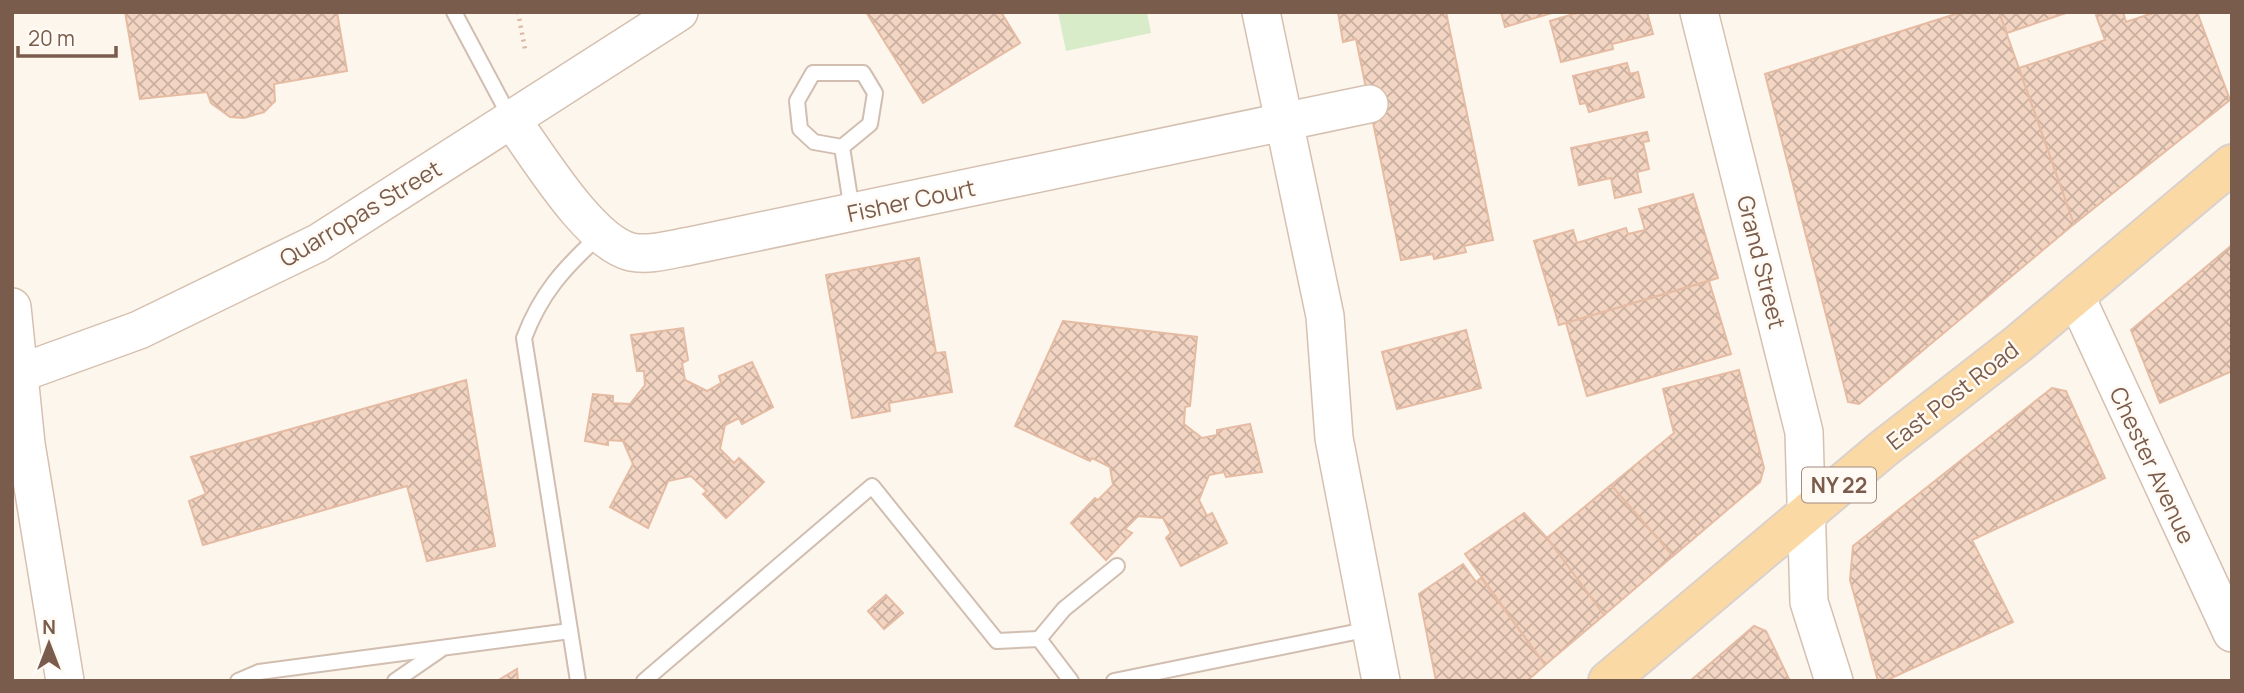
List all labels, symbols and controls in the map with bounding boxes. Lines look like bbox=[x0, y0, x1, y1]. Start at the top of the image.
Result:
scale bar bbox=[18, 14, 116, 58]
text: 20 m bbox=[28, 24, 75, 52]
street label: Quarropas Street bbox=[273, 152, 447, 274]
street label: Fisher Court bbox=[844, 171, 978, 229]
street label: Grand Street bbox=[1730, 192, 1794, 332]
street label: East Post Road bbox=[1879, 333, 2025, 457]
street label: Chester Avenue bbox=[2103, 381, 2203, 549]
road number: NY 22 bbox=[1802, 468, 1876, 503]
north arrow bbox=[14, 609, 84, 679]
text: N bbox=[42, 614, 56, 640]

